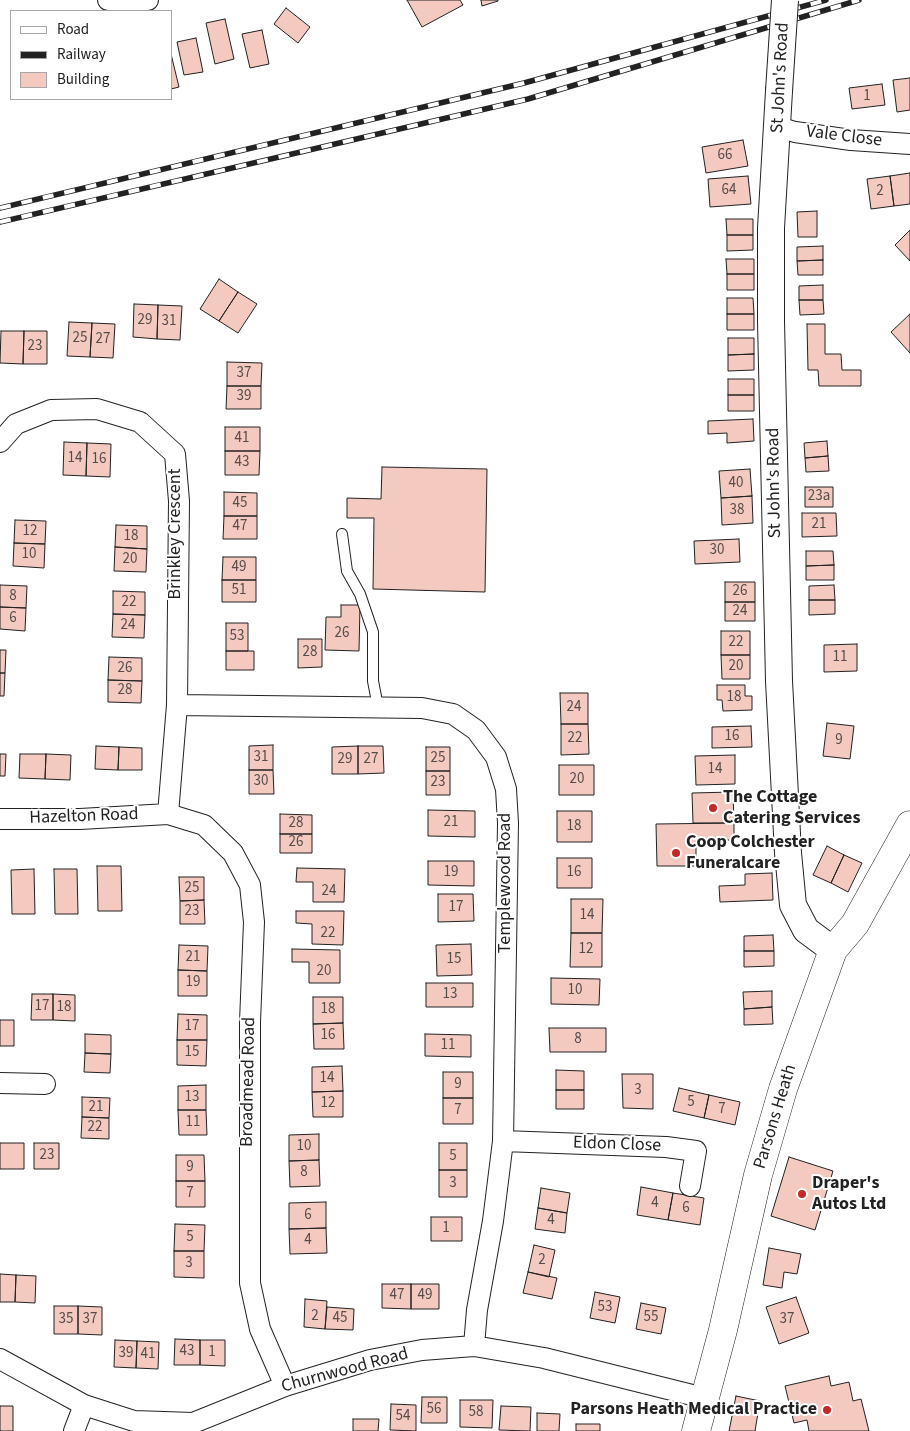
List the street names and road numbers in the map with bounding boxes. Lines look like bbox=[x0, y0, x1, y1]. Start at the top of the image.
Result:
street label: St John's Road bbox=[767, 22, 795, 134]
street label: Vale Close bbox=[805, 122, 883, 152]
street label: St John's Road bbox=[763, 427, 787, 539]
street label: Brinkley Crescent bbox=[165, 468, 187, 600]
street label: Hazelton Road bbox=[29, 804, 139, 830]
street label: Templewood Road bbox=[495, 813, 517, 953]
street label: Broadmead Road bbox=[237, 1017, 261, 1147]
street label: Parsons Heath bbox=[750, 1062, 802, 1172]
street label: Eldon Close bbox=[572, 1133, 662, 1157]
street label: Churnwood Road bbox=[279, 1344, 411, 1398]

